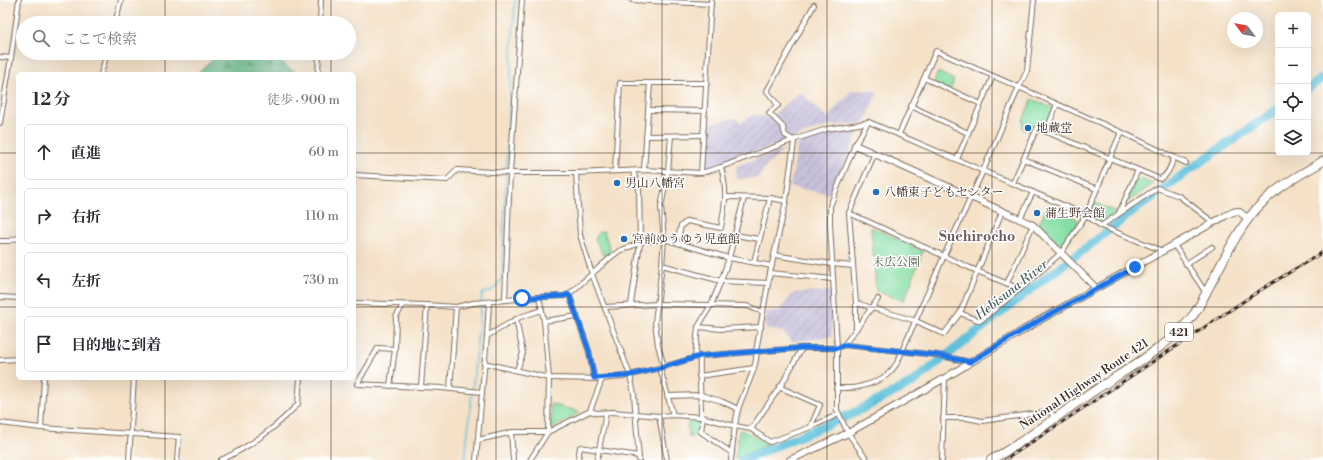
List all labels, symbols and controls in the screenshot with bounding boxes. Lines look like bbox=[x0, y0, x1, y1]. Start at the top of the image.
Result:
north arrow bbox=[1227, 12, 1263, 48]
map controls bbox=[1275, 12, 1311, 156]
button: + bbox=[1275, 12, 1311, 48]
search box bbox=[16, 16, 356, 60]
icon: search bbox=[30, 27, 52, 49]
text: ここで検索 bbox=[62, 30, 137, 49]
button: − bbox=[1275, 48, 1311, 84]
button: locate bbox=[1275, 84, 1311, 120]
text: 12 分 bbox=[32, 89, 71, 111]
text: 徒歩 · 900 m bbox=[267, 92, 340, 108]
button: layers bbox=[1275, 120, 1311, 156]
place label: 地蔵堂 bbox=[1036, 121, 1072, 136]
marker: 地蔵堂 bbox=[1023, 123, 1033, 133]
icon: ahead bbox=[33, 141, 55, 163]
text: 直進 bbox=[71, 144, 101, 163]
text: 60 m bbox=[308, 144, 339, 160]
place label: 男山八幡宮 bbox=[625, 176, 685, 191]
marker: 男山八幡宮 bbox=[612, 178, 622, 188]
place label: 八幡東子どもセンター bbox=[884, 185, 1004, 200]
marker: 八幡東子どもセンター bbox=[871, 187, 881, 197]
icon: right bbox=[33, 205, 55, 227]
place label: 蒲生野会館 bbox=[1045, 206, 1105, 221]
text: 右折 bbox=[71, 208, 101, 227]
text: 110 m bbox=[305, 208, 339, 224]
marker: 蒲生野会館 bbox=[1032, 208, 1042, 218]
district label: Suehirocho bbox=[939, 228, 1015, 246]
place label: 宮前ゆうゆう児童館 bbox=[632, 232, 740, 247]
marker: 宮前ゆうゆう児童館 bbox=[619, 234, 629, 244]
park label: 末広公園 bbox=[872, 255, 920, 270]
water label: Hebisuna River bbox=[971, 256, 1052, 324]
route end bbox=[1126, 258, 1144, 276]
icon: left bbox=[33, 269, 55, 291]
text: 左折 bbox=[71, 272, 101, 291]
text: 730 m bbox=[303, 272, 339, 288]
route start bbox=[513, 289, 531, 307]
road number: 421 bbox=[1165, 323, 1193, 341]
icon: arrive bbox=[33, 333, 55, 355]
street label: National Highway Route 421 bbox=[1017, 335, 1152, 433]
text: 目的地に到着 bbox=[71, 336, 161, 355]

